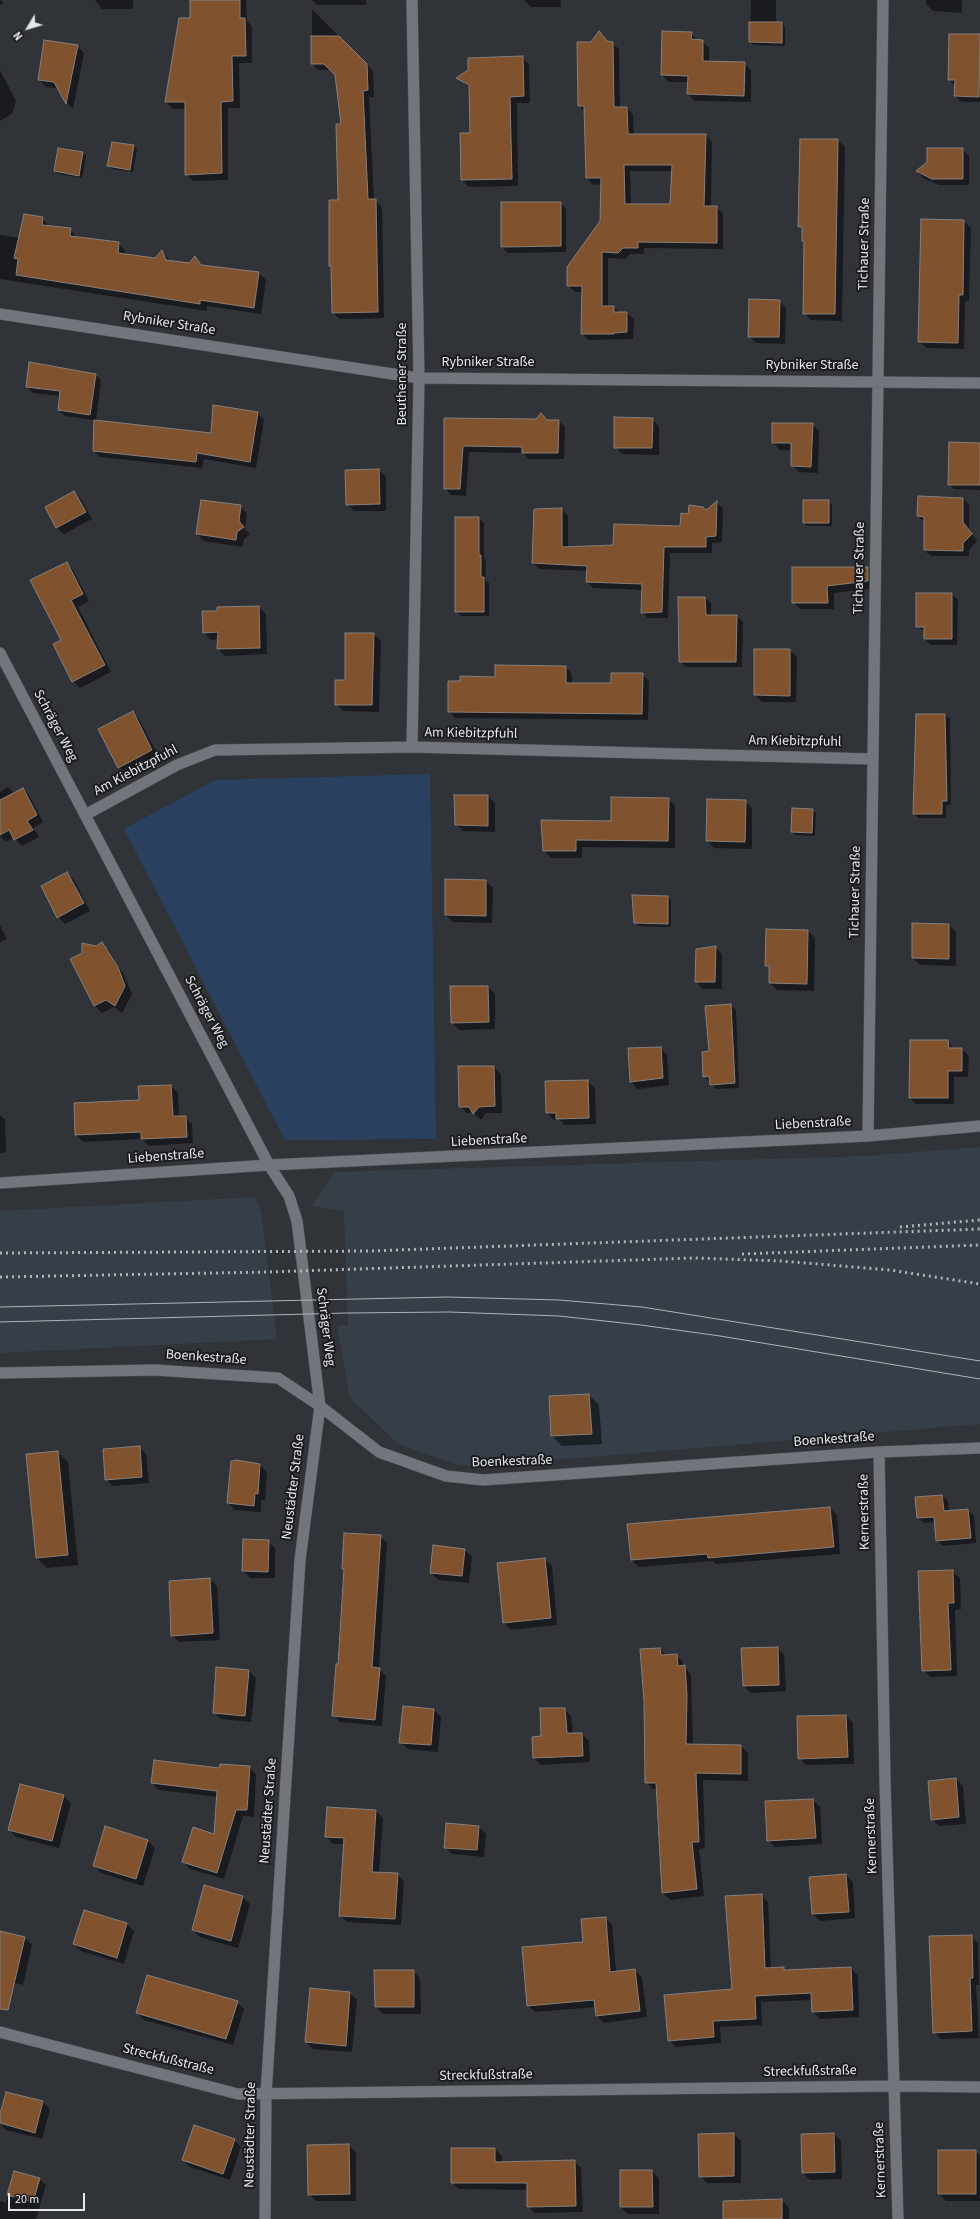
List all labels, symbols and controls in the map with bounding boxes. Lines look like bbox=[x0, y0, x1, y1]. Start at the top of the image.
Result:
north arrow bbox=[8, 8, 48, 48]
text: N bbox=[10, 28, 26, 43]
street label: Tichauer Straße bbox=[856, 198, 874, 290]
street label: Rybniker Straße bbox=[122, 308, 216, 340]
street label: Beuthener Straße bbox=[395, 323, 411, 425]
street label: Rybniker Straße bbox=[441, 355, 535, 371]
street label: Rybniker Straße bbox=[765, 358, 859, 374]
street label: Tichauer Straße bbox=[851, 522, 869, 614]
street label: Schräger Weg bbox=[29, 687, 81, 765]
street label: Am Kiebitzpfuhl bbox=[424, 725, 518, 743]
street label: Am Kiebitzpfuhl bbox=[748, 733, 842, 751]
street label: Am Kiebitzpfuhl bbox=[91, 742, 181, 800]
street label: Tichauer Straße bbox=[847, 846, 865, 938]
street label: Schräger Weg bbox=[180, 973, 232, 1051]
street label: Liebenstraße bbox=[774, 1114, 852, 1134]
street label: Liebenstraße bbox=[450, 1131, 528, 1151]
street label: Liebenstraße bbox=[127, 1146, 205, 1168]
street label: Schräger Weg bbox=[312, 1287, 338, 1367]
street label: Boenkestraße bbox=[165, 1347, 247, 1369]
street label: Boenkestraße bbox=[793, 1429, 875, 1451]
street label: Neustädter Straße bbox=[279, 1433, 309, 1541]
street label: Boenkestraße bbox=[471, 1452, 553, 1472]
street label: Kernerstraße bbox=[856, 1474, 874, 1550]
street label: Neustädter Straße bbox=[257, 1758, 281, 1864]
street label: Kernerstraße bbox=[862, 1798, 882, 1874]
street label: Streckfußstraße bbox=[121, 2041, 215, 2079]
street label: Streckfußstraße bbox=[763, 2063, 857, 2081]
street label: Streckfußstraße bbox=[439, 2067, 533, 2085]
street label: Neustädter Straße bbox=[242, 2082, 260, 2188]
street label: Kernerstraße bbox=[871, 2122, 891, 2198]
scale bar bbox=[10, 2185, 87, 2211]
text: 20 m bbox=[15, 2191, 39, 2208]

